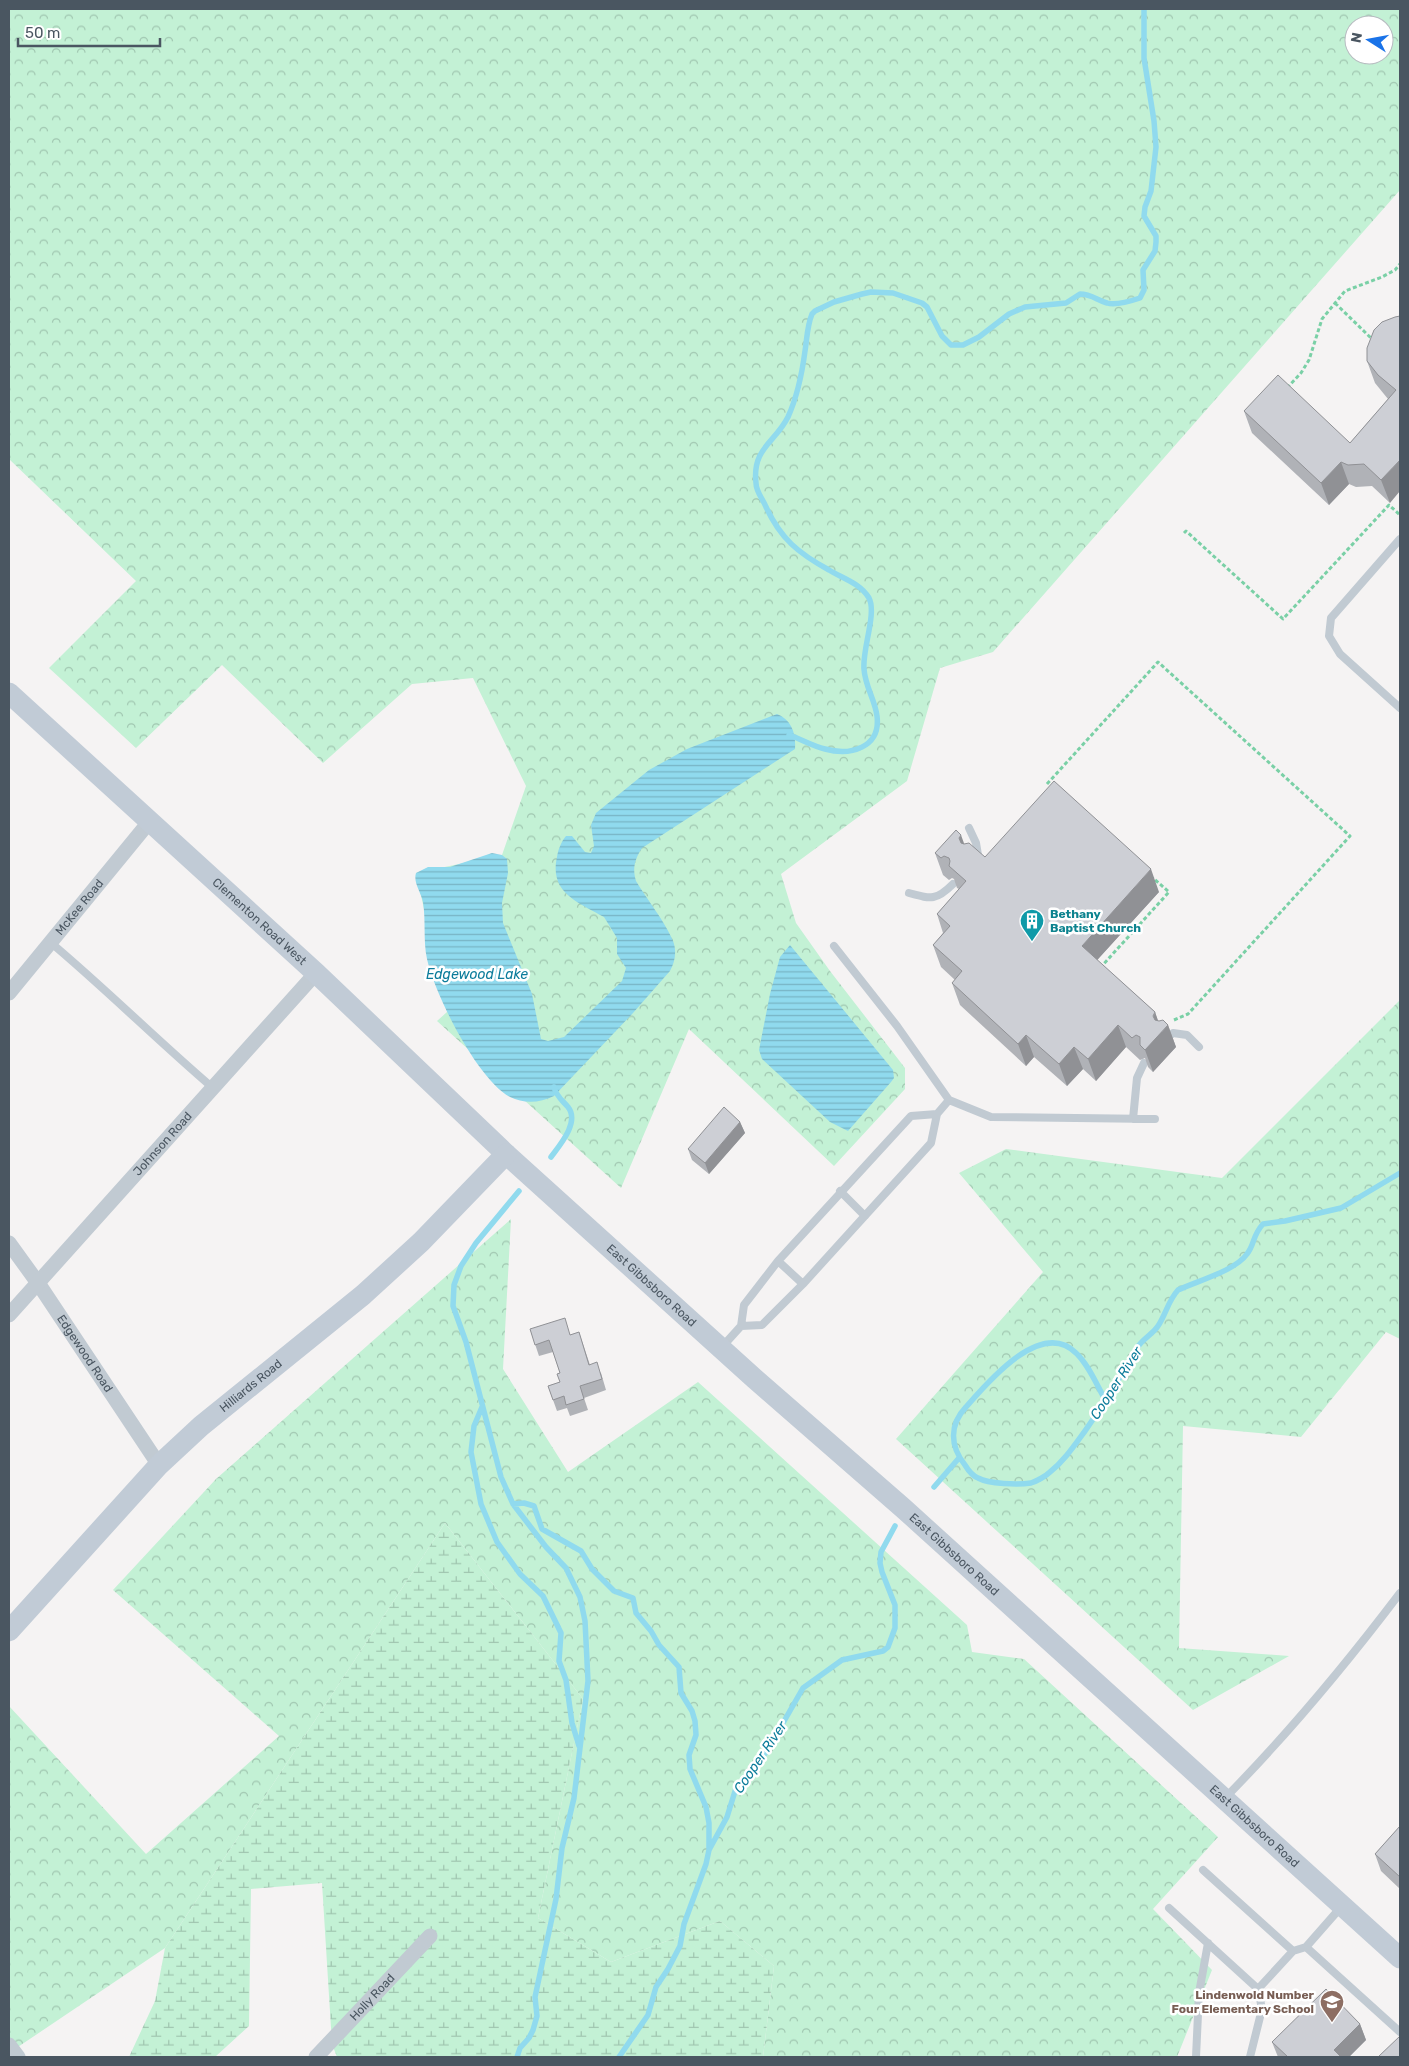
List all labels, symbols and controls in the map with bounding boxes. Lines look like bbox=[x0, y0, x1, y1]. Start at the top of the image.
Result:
scale bar bbox=[18, 15, 160, 47]
north arrow bbox=[1344, 15, 1394, 65]
text: 50 m bbox=[25, 24, 60, 42]
text: N bbox=[1347, 31, 1366, 44]
street label: Clementon Road West bbox=[210, 875, 310, 968]
street label: McKee Road bbox=[52, 876, 106, 938]
place label: Bethany Baptist Church bbox=[1050, 907, 1141, 935]
building icon: Bethany Baptist Church bbox=[1019, 908, 1045, 942]
water label: Edgewood Lake bbox=[426, 966, 528, 983]
street label: Johnson Road bbox=[130, 1109, 195, 1179]
street label: East Gibbsboro Road bbox=[604, 1241, 699, 1330]
street label: Edgewood Road bbox=[54, 1312, 116, 1395]
water label: Cooper River bbox=[1087, 1343, 1147, 1423]
street label: Hilliards Road bbox=[217, 1356, 285, 1415]
street label: East Gibbsboro Road bbox=[907, 1510, 1002, 1599]
water label: Cooper River bbox=[730, 1717, 791, 1797]
street label: East Gibbsboro Road bbox=[1207, 1782, 1302, 1870]
street label: Holly Road bbox=[347, 1971, 398, 2024]
place label: Lindenwold Number Four Elementary School bbox=[1171, 1988, 1315, 2016]
school or university icon: Lindenwold Number Four Elementary School bbox=[1319, 1989, 1345, 2023]

